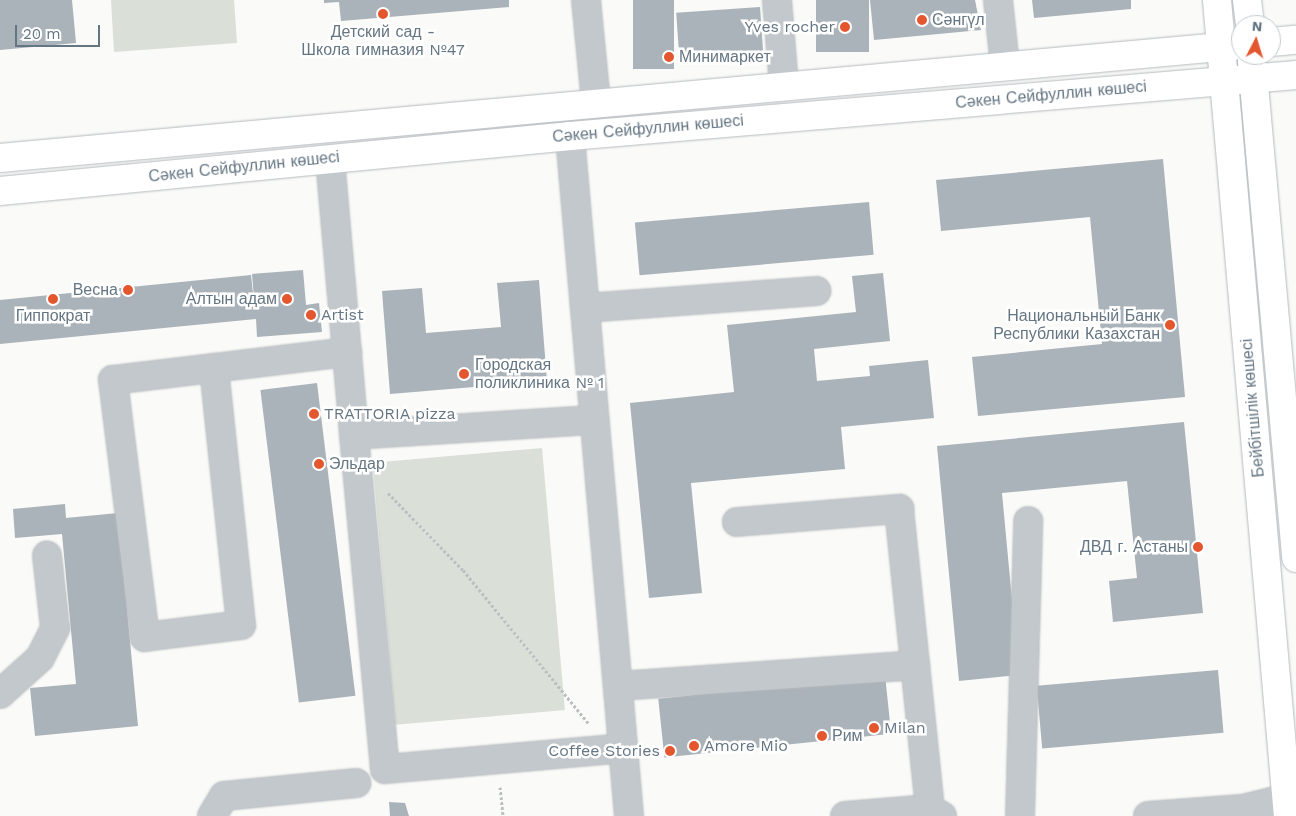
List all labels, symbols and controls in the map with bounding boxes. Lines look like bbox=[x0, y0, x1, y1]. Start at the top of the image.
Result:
marker: Детский сад - Школа гимназия №47 bbox=[377, 8, 389, 20]
place label: Сәнгүл bbox=[932, 10, 984, 30]
marker: Сәнгүл bbox=[916, 14, 928, 26]
scale bar bbox=[18, 15, 102, 47]
north arrow bbox=[1231, 15, 1281, 65]
place label: Yves rocher bbox=[744, 17, 835, 37]
text: N bbox=[1251, 18, 1263, 34]
marker: Yves rocher bbox=[839, 21, 851, 33]
place label: Детский сад - Школа гимназия №47 bbox=[301, 22, 465, 60]
text: 20 m bbox=[23, 25, 61, 43]
place label: Минимаркет bbox=[679, 47, 771, 67]
marker: Минимаркет bbox=[663, 51, 675, 63]
street label: Сәкен Сейфуллин көшесі bbox=[955, 77, 1147, 113]
street label: Сәкен Сейфуллин көшесі bbox=[552, 111, 744, 147]
street label: Сәкен Сейфуллин көшесі bbox=[148, 147, 340, 187]
place label: Весна bbox=[73, 280, 118, 300]
marker: Весна bbox=[122, 284, 134, 296]
place label: Алтын адам bbox=[186, 289, 277, 309]
marker: Гиппократ bbox=[47, 293, 59, 305]
marker: Алтын адам bbox=[281, 293, 293, 305]
place label: Artist bbox=[321, 305, 364, 325]
place label: Гиппократ bbox=[16, 306, 90, 326]
place label: Национальный Банк Республики Казахстан bbox=[993, 306, 1160, 344]
marker: Artist bbox=[305, 309, 317, 321]
marker: Национальный Банк Республики Казахстан bbox=[1164, 319, 1176, 331]
street label: Бейбітшілік көшесі bbox=[1237, 338, 1269, 478]
place label: Городская поликлиника № 1 bbox=[475, 355, 605, 393]
marker: Городская поликлиника № 1 bbox=[457, 367, 471, 381]
place label: TRATTORIA pizza bbox=[324, 404, 456, 424]
marker: TRATTORIA pizza bbox=[308, 408, 320, 420]
place label: Эльдар bbox=[329, 454, 385, 474]
marker: Эльдар bbox=[313, 458, 325, 470]
place label: ДВД г. Астаны bbox=[1080, 537, 1188, 557]
marker: ДВД г. Астаны bbox=[1192, 541, 1204, 553]
place label: Milan bbox=[884, 718, 926, 738]
marker: Milan bbox=[868, 722, 880, 734]
place label: Рим bbox=[832, 726, 863, 746]
marker: Рим bbox=[816, 730, 828, 742]
place label: Amore Mio bbox=[704, 736, 788, 756]
marker: Amore Mio bbox=[688, 740, 700, 752]
place label: Coffee Stories bbox=[548, 741, 660, 761]
marker: Coffee Stories bbox=[664, 745, 676, 757]

